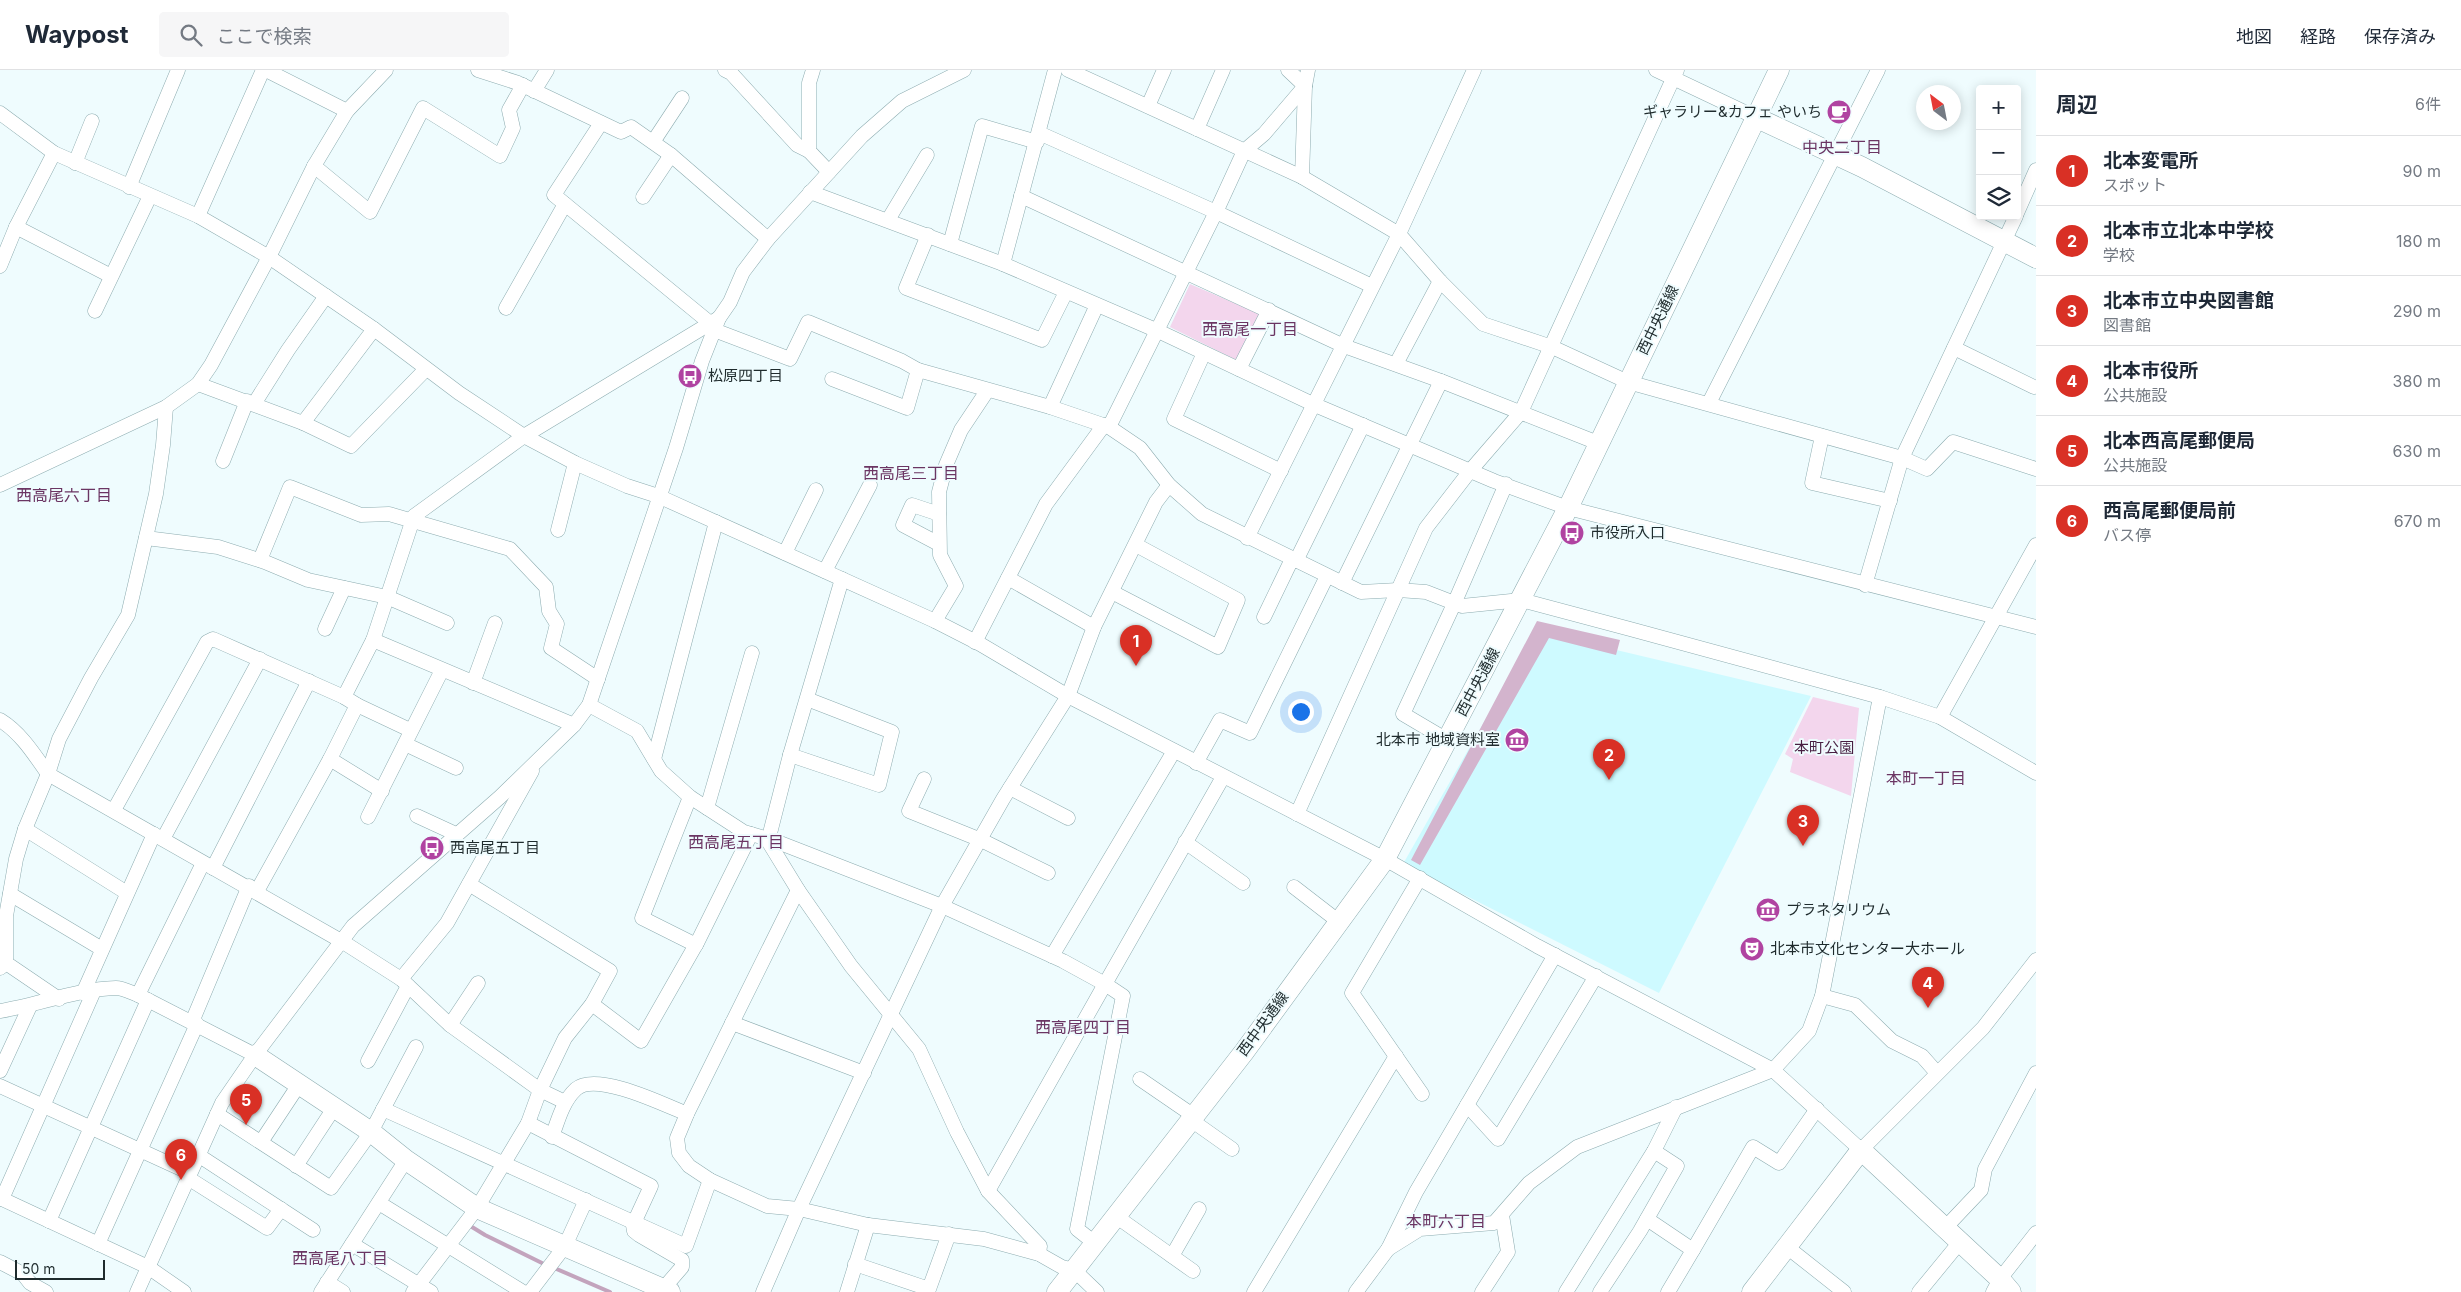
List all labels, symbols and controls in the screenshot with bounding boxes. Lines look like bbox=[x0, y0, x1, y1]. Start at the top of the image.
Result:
search box bbox=[159, 12, 509, 57]
text: Waypost bbox=[25, 20, 129, 49]
icon: search bbox=[177, 21, 205, 49]
text: ここで検索 bbox=[217, 25, 312, 48]
text: 地図 bbox=[2236, 26, 2272, 47]
text: 経路 bbox=[2300, 26, 2336, 47]
text: 保存済み bbox=[2364, 26, 2436, 47]
north arrow bbox=[1916, 85, 1961, 130]
map controls bbox=[1976, 85, 2021, 220]
button: + bbox=[1976, 85, 2021, 130]
text: 周辺 bbox=[2056, 92, 2098, 117]
text: 6件 bbox=[2415, 94, 2441, 114]
cafe icon: ギャラリー&カフェ やいち bbox=[1826, 99, 1852, 125]
place label: ギャラリー&カフェ やいち bbox=[1643, 102, 1822, 121]
button: − bbox=[1976, 130, 2021, 175]
district label: 中央二丁目 bbox=[1802, 137, 1882, 157]
text: 北本変電所 bbox=[2103, 149, 2198, 172]
text: 1 bbox=[2069, 161, 2075, 181]
text: 90 m bbox=[2402, 161, 2441, 181]
button: layers bbox=[1976, 175, 2021, 220]
text: スポット bbox=[2103, 175, 2167, 195]
text: 北本市立北本中学校 bbox=[2103, 219, 2274, 242]
text: 2 bbox=[2067, 231, 2077, 251]
text: 180 m bbox=[2396, 231, 2441, 251]
text: 学校 bbox=[2103, 245, 2135, 265]
street label: 西中央通線 bbox=[1633, 282, 1683, 358]
text: 北本市立中央図書館 bbox=[2103, 289, 2274, 312]
text: 3 bbox=[2067, 301, 2077, 321]
text: 290 m bbox=[2393, 301, 2441, 321]
text: 図書館 bbox=[2103, 315, 2151, 335]
district label: 西高尾一丁目 bbox=[1202, 319, 1298, 339]
text: 北本市役所 bbox=[2103, 359, 2198, 382]
bus stop icon: 松原四丁目 bbox=[677, 363, 703, 389]
place label: 松原四丁目 bbox=[708, 366, 783, 385]
text: 4 bbox=[2067, 371, 2077, 391]
text: 380 m bbox=[2393, 371, 2441, 391]
text: 公共施設 bbox=[2103, 385, 2167, 405]
text: 北本西高尾郵便局 bbox=[2103, 429, 2255, 452]
text: 5 bbox=[2067, 441, 2077, 461]
text: 630 m bbox=[2393, 441, 2441, 461]
text: 公共施設 bbox=[2103, 455, 2167, 475]
district label: 西高尾三丁目 bbox=[863, 463, 959, 483]
district label: 西高尾六丁目 bbox=[16, 485, 112, 505]
text: 西高尾郵便局前 bbox=[2103, 499, 2236, 522]
text: 6 bbox=[2067, 511, 2077, 531]
text: 670 m bbox=[2394, 511, 2441, 531]
bus stop icon: 市役所入口 bbox=[1559, 520, 1585, 546]
place label: 市役所入口 bbox=[1590, 523, 1665, 542]
text: バス停 bbox=[2103, 525, 2151, 545]
pin: 1 bbox=[1120, 625, 1152, 666]
street label: 西中央通線 bbox=[1452, 644, 1504, 719]
your location bbox=[1288, 699, 1314, 725]
museum icon: 北本市 地域資料室 bbox=[1504, 727, 1530, 753]
place label: 北本市 地域資料室 bbox=[1376, 730, 1500, 749]
park label: 本町公園 bbox=[1794, 738, 1854, 757]
pin: 2 bbox=[1593, 739, 1625, 780]
district label: 本町一丁目 bbox=[1886, 768, 1966, 788]
pin: 3 bbox=[1787, 805, 1819, 846]
district label: 西高尾五丁目 bbox=[688, 832, 784, 852]
bus stop icon: 西高尾五丁目 bbox=[419, 835, 445, 861]
place label: 西高尾五丁目 bbox=[450, 838, 540, 857]
museum icon: プラネタリウム bbox=[1755, 897, 1781, 923]
place label: プラネタリウム bbox=[1786, 900, 1891, 919]
theatre icon: 北本市文化センター大ホール bbox=[1739, 936, 1765, 962]
place label: 北本市文化センター大ホール bbox=[1770, 939, 1965, 958]
pin: 4 bbox=[1912, 967, 1944, 1008]
street label: 西中央通線 bbox=[1233, 988, 1292, 1060]
district label: 西高尾四丁目 bbox=[1035, 1017, 1131, 1037]
pin: 5 bbox=[230, 1084, 262, 1125]
pin: 6 bbox=[165, 1139, 197, 1180]
district label: 本町六丁目 bbox=[1406, 1211, 1486, 1231]
district label: 西高尾八丁目 bbox=[292, 1248, 388, 1268]
scale bar bbox=[15, 1257, 105, 1280]
text: 50 m bbox=[22, 1260, 56, 1277]

